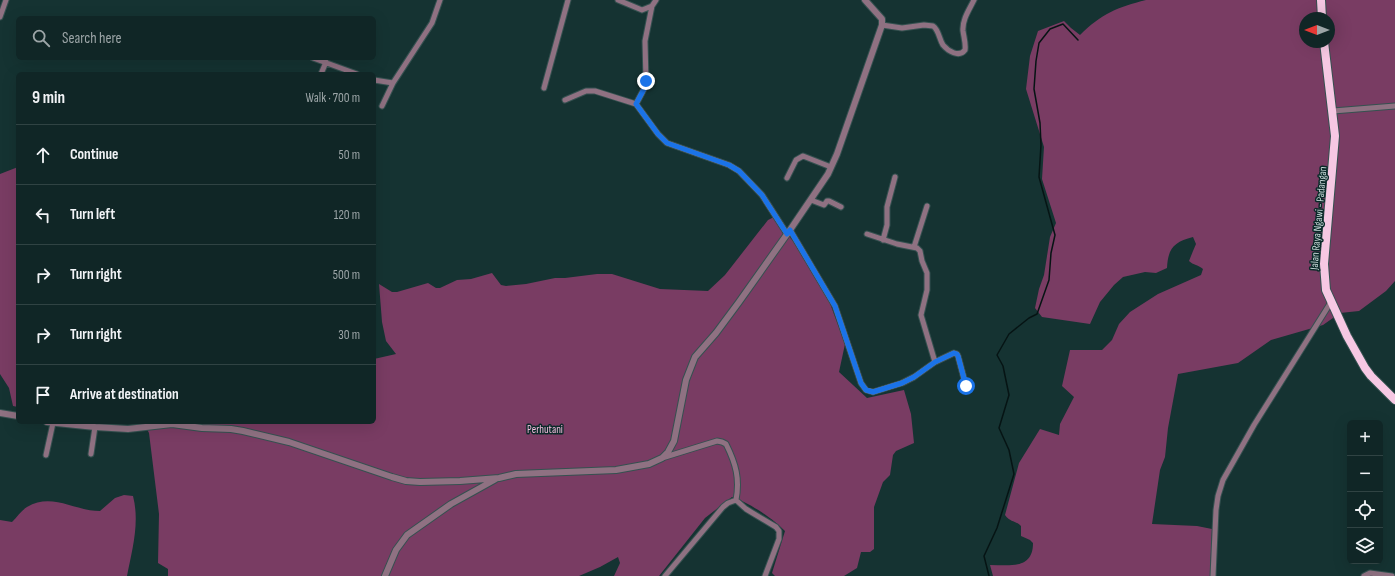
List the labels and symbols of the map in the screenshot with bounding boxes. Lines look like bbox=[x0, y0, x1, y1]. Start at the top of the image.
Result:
north arrow bbox=[1299, 12, 1335, 48]
route end bbox=[637, 72, 655, 90]
street label: Jalan Raya Ngawi - Padangan bbox=[1307, 166, 1330, 271]
route start bbox=[957, 377, 975, 395]
park label: Perhutani bbox=[527, 423, 563, 436]

